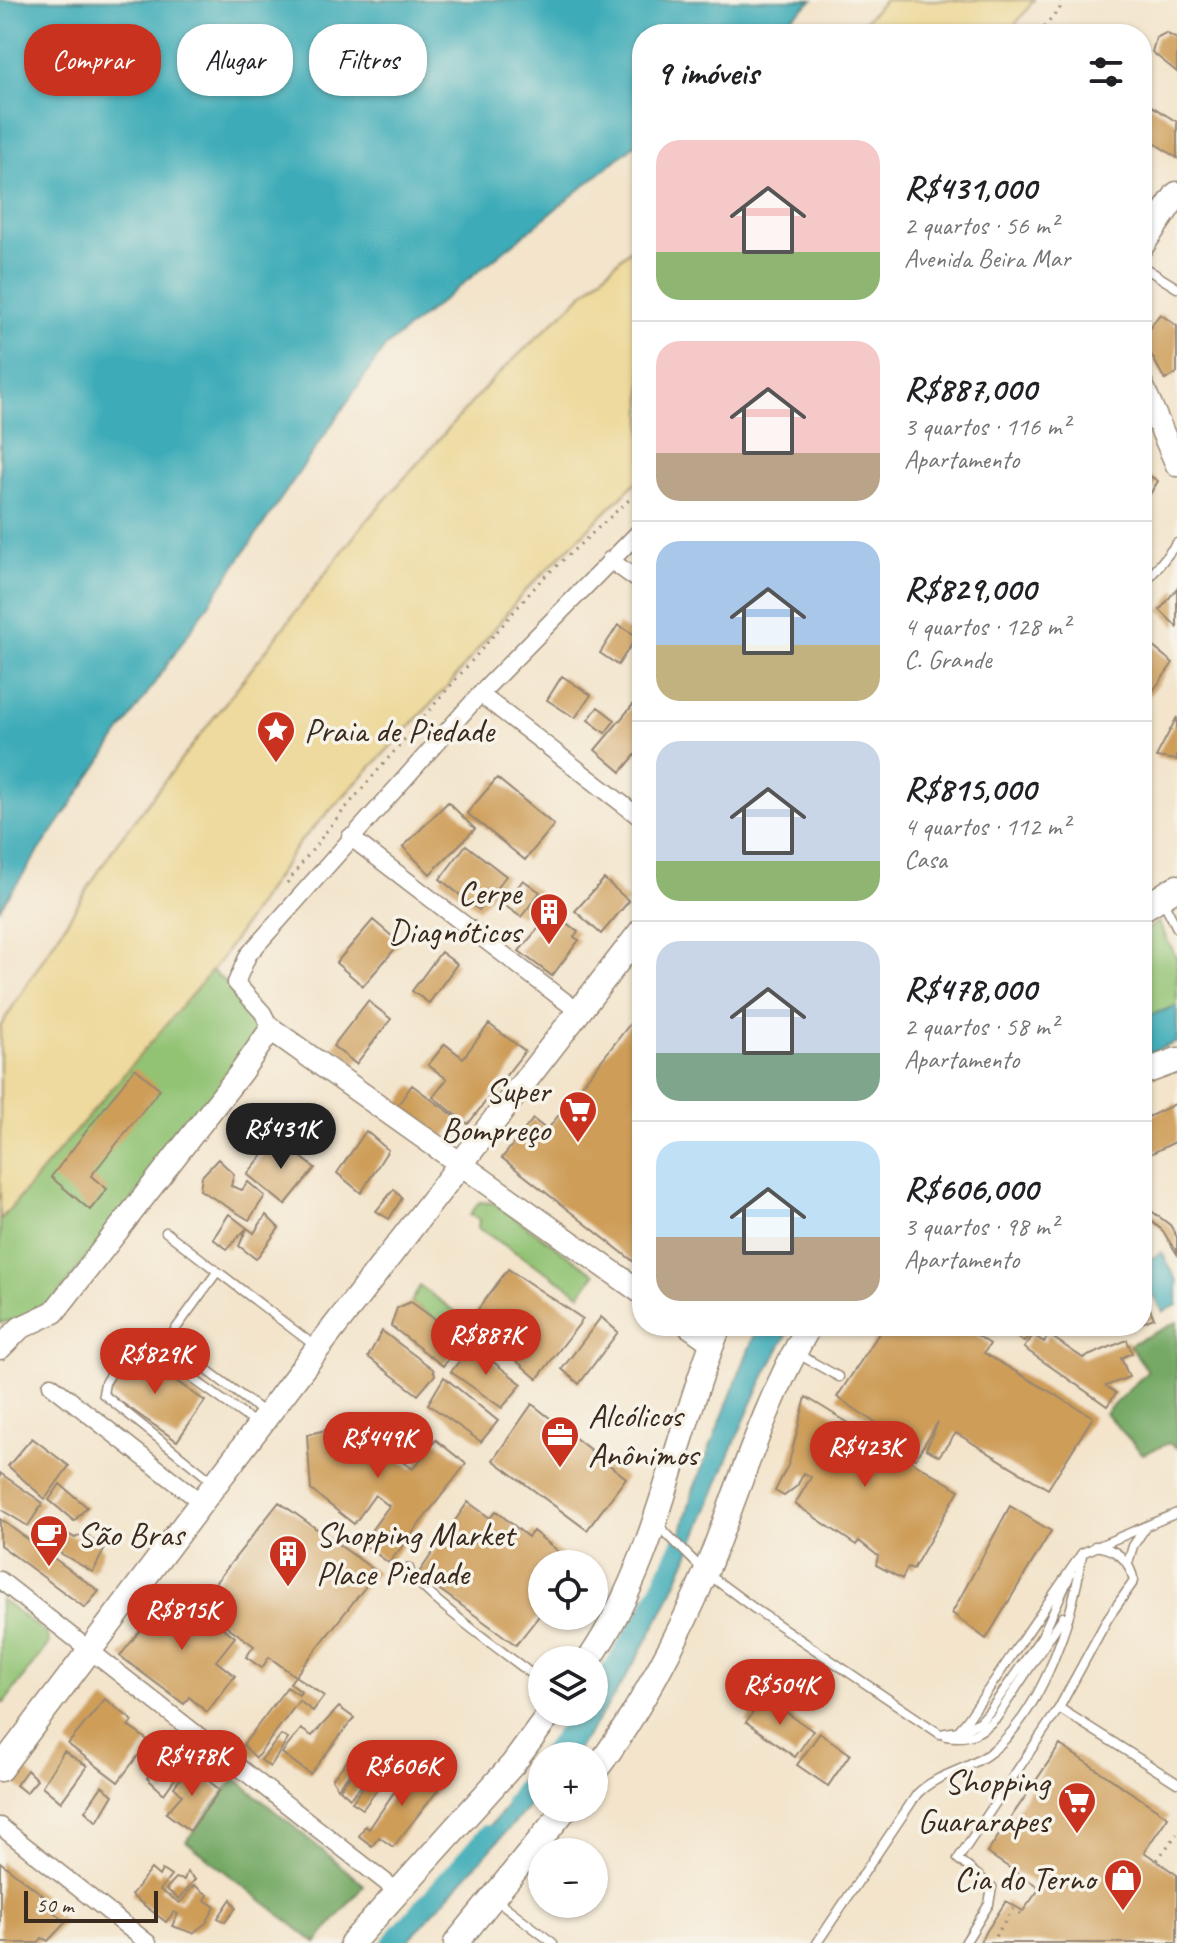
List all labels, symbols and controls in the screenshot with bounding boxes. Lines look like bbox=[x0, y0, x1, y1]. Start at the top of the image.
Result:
chip: Comprar bbox=[24, 24, 161, 96]
chip: Alugar bbox=[177, 24, 293, 96]
chip: Filtros bbox=[309, 24, 427, 96]
icon: filters bbox=[1084, 50, 1128, 94]
text: 9 imóveis bbox=[656, 51, 758, 94]
text: R$431,000 bbox=[904, 166, 1036, 209]
icon: home bbox=[720, 172, 816, 268]
text: 2 quartos · 56 m² bbox=[904, 209, 1058, 242]
text: Avenida Beira Mar bbox=[904, 242, 1070, 275]
text: R$887,000 bbox=[904, 367, 1036, 410]
icon: home bbox=[720, 373, 816, 469]
text: 3 quartos · 116 m² bbox=[904, 410, 1069, 443]
text: Apartamento bbox=[904, 443, 1019, 476]
text: R$829,000 bbox=[904, 567, 1036, 610]
icon: home bbox=[720, 573, 816, 669]
text: 4 quartos · 128 m² bbox=[904, 610, 1069, 643]
text: C. Grande bbox=[904, 643, 991, 676]
place icon: Praia de Piedade bbox=[255, 709, 297, 764]
place label: Praia de Piedade bbox=[304, 709, 496, 752]
text: R$815,000 bbox=[904, 767, 1036, 810]
icon: home bbox=[720, 773, 816, 869]
text: 4 quartos · 112 m² bbox=[904, 810, 1069, 843]
text: Casa bbox=[904, 843, 947, 876]
place label: Cerpe Diagnóticos bbox=[388, 871, 524, 953]
building icon: Cerpe Diagnóticos bbox=[528, 891, 570, 946]
text: R$478,000 bbox=[904, 967, 1036, 1010]
icon: home bbox=[720, 973, 816, 1069]
text: 2 quartos · 58 m² bbox=[904, 1010, 1058, 1043]
text: Apartamento bbox=[904, 1043, 1019, 1076]
place label: Super Bompreço bbox=[441, 1069, 553, 1151]
supermarket icon: Super Bompreço bbox=[557, 1089, 599, 1144]
pin: R$431K bbox=[216, 1103, 346, 1171]
text: R$431K bbox=[244, 1112, 318, 1145]
text: R$606,000 bbox=[904, 1167, 1038, 1210]
icon: home bbox=[720, 1173, 816, 1269]
text: 3 quartos · 98 m² bbox=[904, 1210, 1058, 1243]
text: Apartamento bbox=[904, 1243, 1019, 1276]
pin: R$887K bbox=[421, 1309, 551, 1377]
text: R$887K bbox=[449, 1318, 523, 1351]
pin: R$829K bbox=[90, 1328, 220, 1396]
text: R$829K bbox=[118, 1337, 192, 1370]
place label: Alcólicos Anônimos bbox=[588, 1394, 701, 1476]
pin: R$449K bbox=[313, 1412, 443, 1480]
office icon: Alcólicos Anônimos bbox=[539, 1414, 581, 1469]
text: R$449K bbox=[341, 1421, 415, 1454]
pin: R$423K bbox=[800, 1421, 930, 1489]
text: R$423K bbox=[828, 1430, 902, 1463]
cafe icon: São Bras bbox=[28, 1513, 70, 1568]
place label: São Bras bbox=[77, 1513, 186, 1556]
place label: Shopping Market Place Piedade bbox=[316, 1513, 518, 1595]
building icon: Shopping Market Place Piedade bbox=[267, 1533, 309, 1588]
map controls bbox=[528, 1550, 608, 1918]
button: locate bbox=[528, 1550, 608, 1630]
pin: R$815K bbox=[117, 1584, 247, 1652]
text: R$815K bbox=[145, 1593, 219, 1626]
button: layers bbox=[528, 1646, 608, 1726]
pin: R$504K bbox=[715, 1659, 845, 1727]
text: R$504K bbox=[743, 1668, 817, 1701]
pin: R$478K bbox=[127, 1730, 257, 1798]
text: R$478K bbox=[155, 1739, 229, 1772]
pin: R$606K bbox=[337, 1740, 467, 1808]
button: + bbox=[528, 1742, 608, 1822]
text: R$606K bbox=[364, 1749, 440, 1782]
place label: Shopping Guararapes bbox=[917, 1760, 1052, 1842]
supermarket icon: Shopping Guararapes bbox=[1056, 1780, 1098, 1835]
button: − bbox=[528, 1838, 608, 1918]
place label: Cia do Terno bbox=[954, 1857, 1099, 1900]
shop icon: Cia do Terno bbox=[1102, 1857, 1144, 1912]
scale bar bbox=[24, 1887, 158, 1923]
text: 50 m bbox=[36, 1891, 73, 1919]

